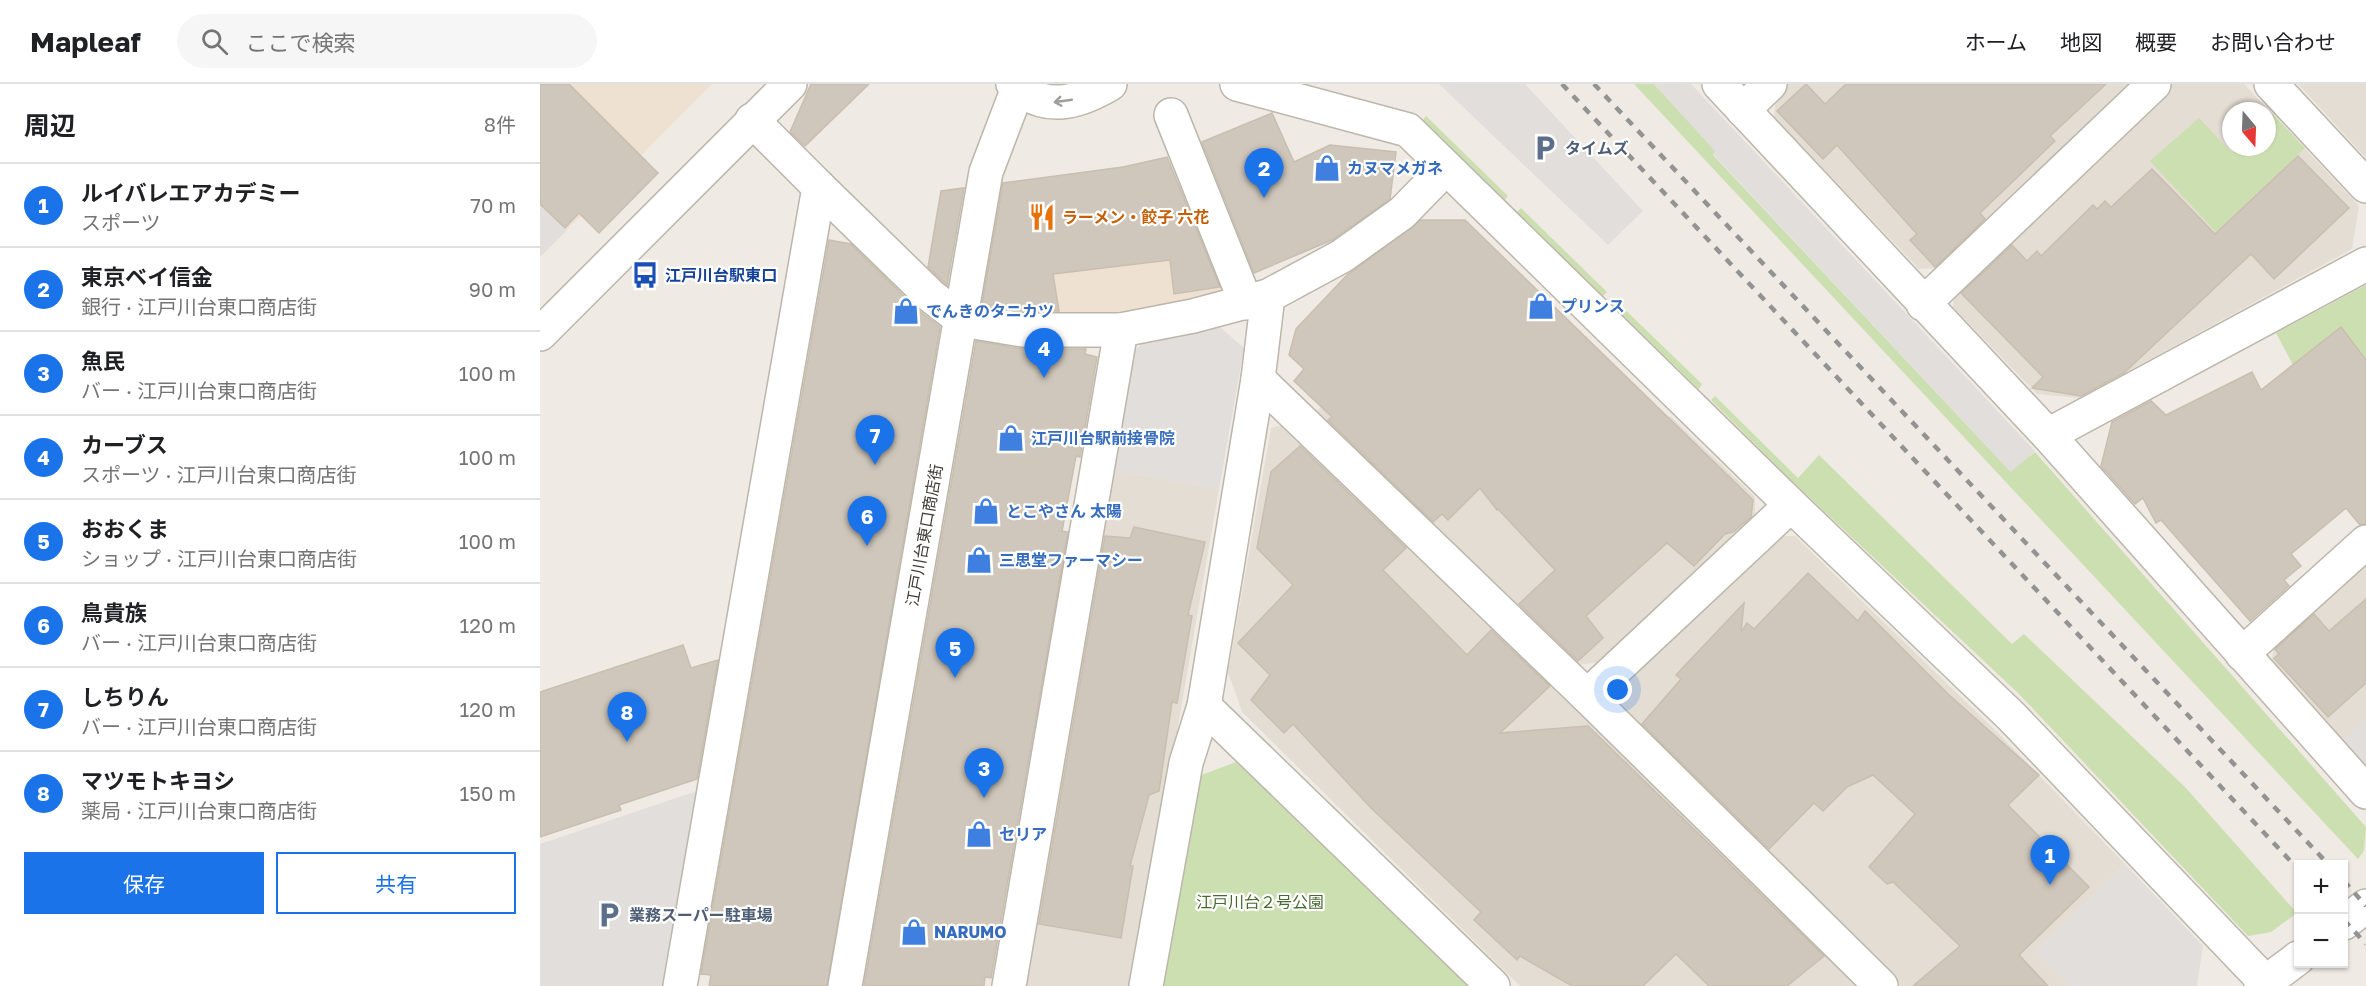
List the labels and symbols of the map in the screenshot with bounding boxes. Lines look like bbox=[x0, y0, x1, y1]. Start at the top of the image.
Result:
one-way arrow bbox=[1054, 95, 1074, 106]
north arrow bbox=[2222, 102, 2276, 156]
parking icon: タイムズ bbox=[1530, 133, 1560, 163]
place label: タイムズ bbox=[1565, 138, 1629, 158]
pin: 2 bbox=[1244, 148, 1284, 198]
shop icon: カヌマメガネ bbox=[1312, 153, 1342, 183]
place label: カヌマメガネ bbox=[1347, 158, 1443, 178]
restaurant icon: ラーメン・餃子 六花 bbox=[1027, 202, 1057, 232]
place label: ラーメン・餃子 六花 bbox=[1062, 207, 1209, 227]
bus stop icon: 江戸川台駅東口 bbox=[630, 260, 660, 290]
place label: 江戸川台駅東口 bbox=[665, 265, 777, 285]
shop icon: プリンス bbox=[1526, 291, 1556, 321]
shop icon: でんきのタニカツ bbox=[891, 296, 921, 326]
place label: プリンス bbox=[1561, 296, 1625, 316]
place label: でんきのタニカツ bbox=[926, 301, 1054, 321]
pin: 4 bbox=[1024, 328, 1064, 378]
pin: 7 bbox=[856, 416, 894, 465]
shop icon: 江戸川台駅前接骨院 bbox=[996, 423, 1026, 453]
place label: 江戸川台駅前接骨院 bbox=[1031, 428, 1175, 448]
street label: 江戸川台東口商店街 bbox=[902, 462, 946, 608]
pin: 6 bbox=[848, 496, 886, 546]
shop icon: とこやさん 太陽 bbox=[971, 496, 1001, 526]
place label: とこやさん 太陽 bbox=[1006, 501, 1122, 521]
shop icon: 三思堂ファーマシー bbox=[964, 545, 994, 575]
place label: 三思堂ファーマシー bbox=[999, 550, 1143, 570]
pin: 5 bbox=[936, 628, 974, 678]
your location bbox=[1603, 675, 1632, 704]
pin: 8 bbox=[608, 692, 646, 742]
pin: 3 bbox=[964, 748, 1004, 798]
shop icon: セリア bbox=[964, 819, 994, 849]
place label: セリア bbox=[999, 824, 1047, 844]
pin: 1 bbox=[2030, 836, 2070, 885]
park label: 江戸川台２号公園 bbox=[1196, 892, 1324, 912]
parking icon: 業務スーパー駐車場 bbox=[594, 900, 624, 930]
place label: 業務スーパー駐車場 bbox=[629, 905, 773, 925]
shop icon: NARUMO bbox=[899, 917, 929, 947]
place label: NARUMO bbox=[934, 922, 1007, 942]

